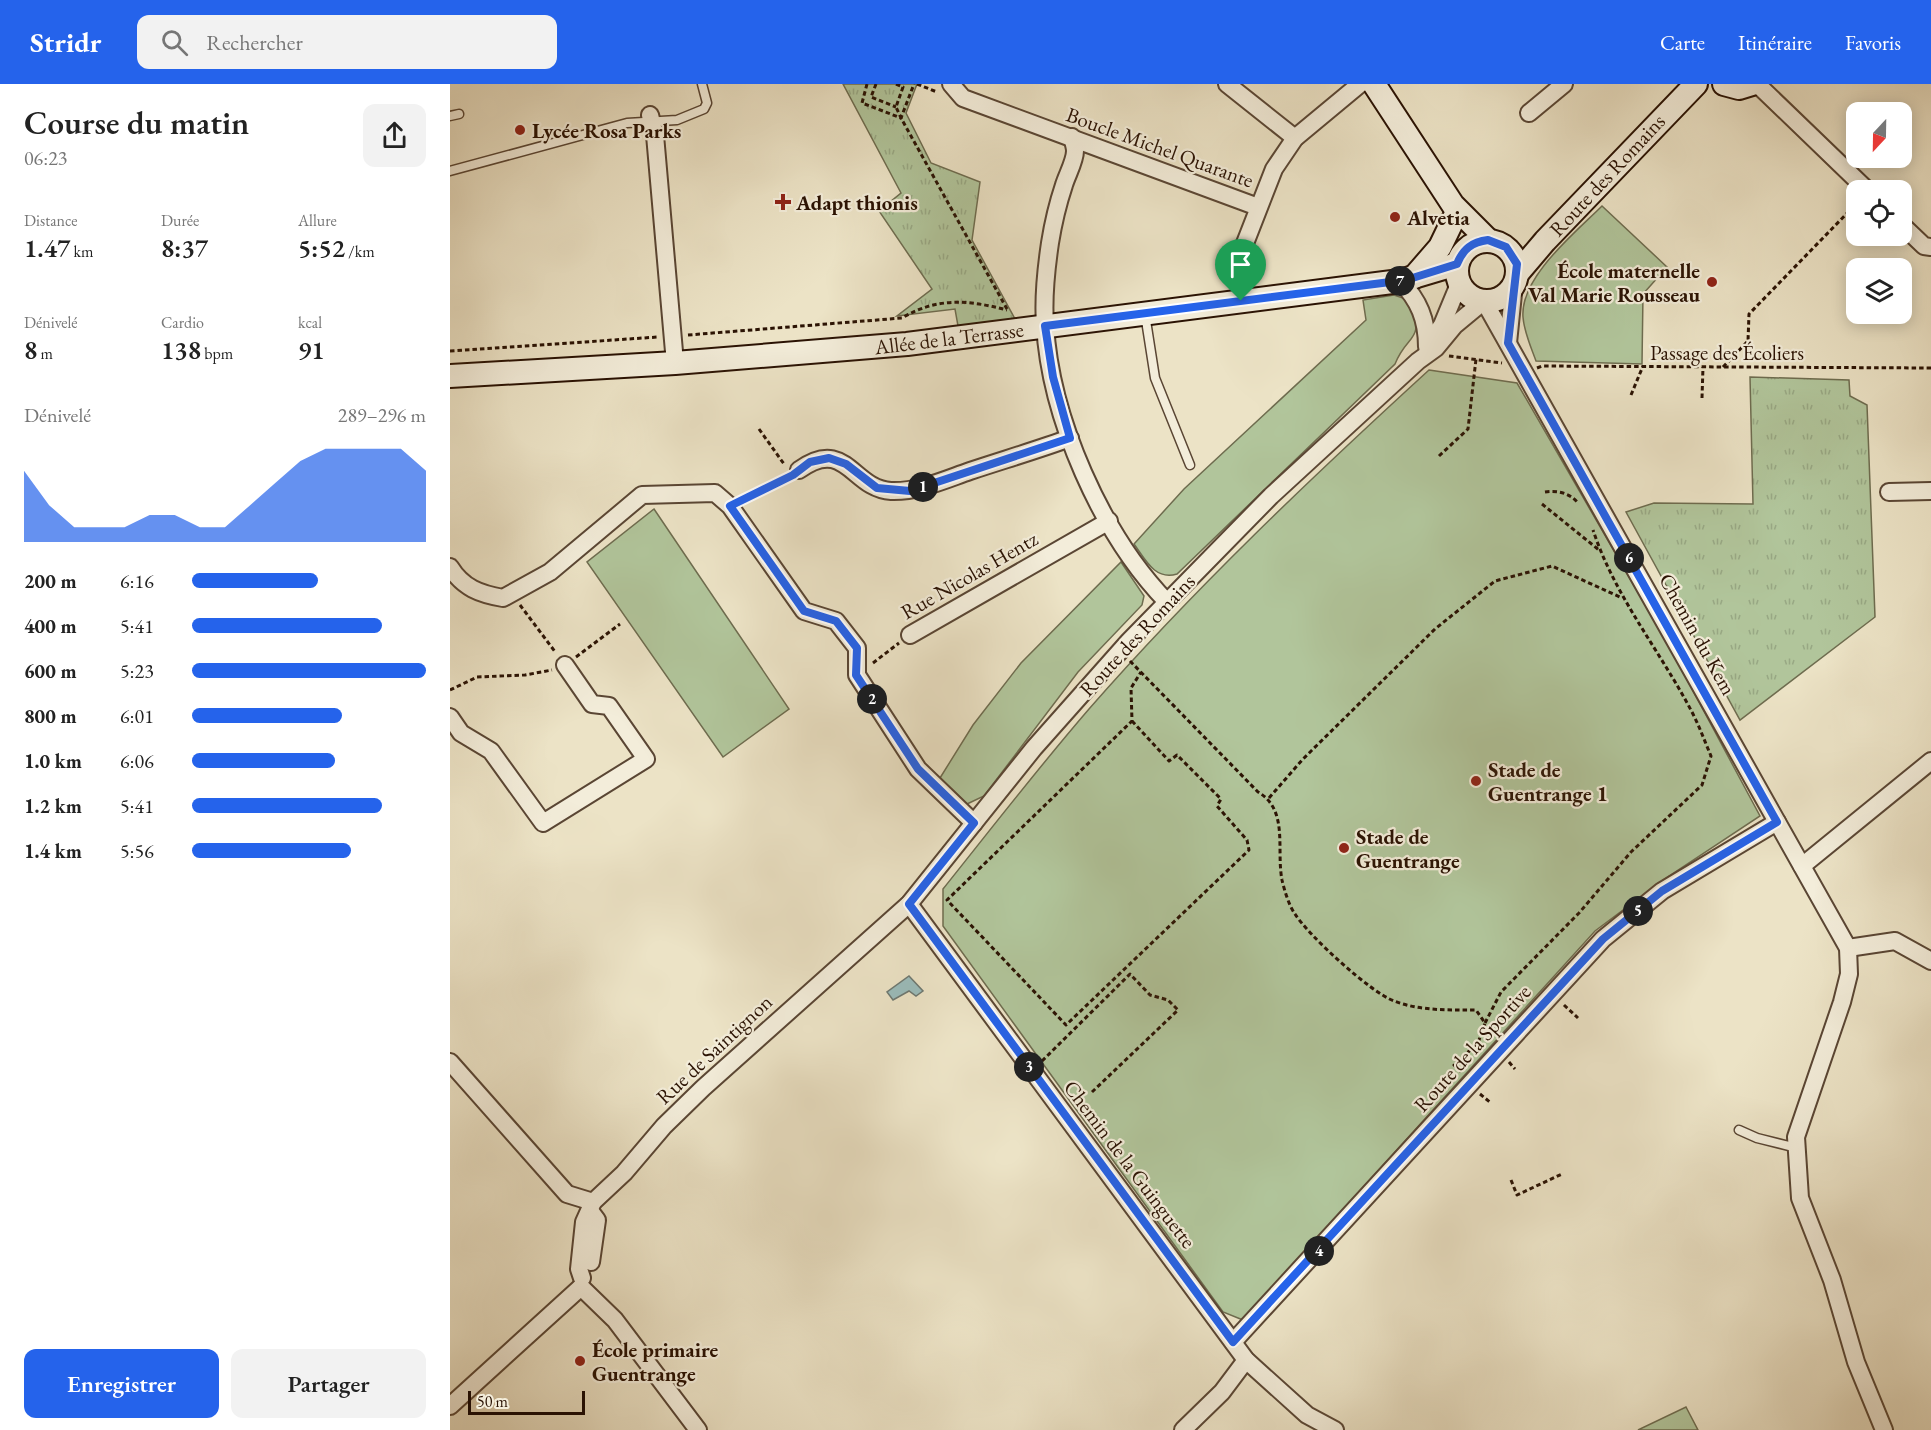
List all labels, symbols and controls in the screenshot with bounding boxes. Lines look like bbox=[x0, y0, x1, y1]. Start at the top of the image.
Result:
search box bbox=[137, 15, 557, 69]
text: Stridr bbox=[30, 24, 101, 60]
icon: search bbox=[158, 26, 191, 59]
text: Rechercher bbox=[206, 28, 303, 57]
text: Carte bbox=[1660, 29, 1705, 56]
text: Itinéraire bbox=[1738, 29, 1812, 56]
text: Favoris bbox=[1845, 29, 1901, 56]
text: Course du matin bbox=[24, 101, 249, 144]
street label: Boucle Michel Quarante bbox=[1062, 101, 1257, 194]
north arrow bbox=[1846, 102, 1912, 168]
map controls bbox=[1846, 102, 1912, 324]
button: share bbox=[363, 104, 426, 167]
street label: Route des Romains bbox=[1543, 108, 1671, 242]
place label: Lycée Rosa Parks bbox=[532, 117, 681, 144]
marker: Lycée Rosa Parks bbox=[513, 123, 527, 137]
text: 06:23 bbox=[24, 145, 67, 171]
button: locate bbox=[1846, 180, 1912, 246]
place label: Adapt thionis bbox=[795, 189, 918, 216]
marker: Adapt thionis bbox=[774, 193, 792, 211]
place label: Alvetia bbox=[1406, 204, 1470, 231]
text: Distance bbox=[24, 210, 77, 231]
text: Durée bbox=[161, 210, 199, 231]
text: Allure bbox=[298, 210, 337, 231]
marker: Alvetia bbox=[1388, 210, 1402, 224]
text: 1.47 bbox=[24, 231, 70, 265]
text: 8:37 bbox=[161, 231, 208, 265]
text: 5:52 bbox=[298, 231, 345, 265]
pin bbox=[1215, 239, 1266, 301]
text: km bbox=[70, 241, 93, 262]
text: /km bbox=[345, 241, 375, 262]
icon: arrive bbox=[1224, 248, 1257, 281]
place label: École maternelle Val Marie Rousseau bbox=[1528, 257, 1700, 308]
button: layers bbox=[1846, 258, 1912, 324]
pin: 7 bbox=[1385, 266, 1415, 296]
text: 7 bbox=[1396, 270, 1404, 291]
marker: École maternelle Val Marie Rousseau bbox=[1705, 275, 1719, 289]
text: Dénivelé bbox=[24, 312, 78, 333]
text: Cardio bbox=[161, 312, 204, 333]
text: kcal bbox=[298, 312, 322, 333]
street label: Allée de la Terrasse bbox=[872, 315, 1025, 361]
text: 8 bbox=[24, 333, 37, 367]
text: 138 bbox=[161, 333, 201, 367]
text: 91 bbox=[298, 333, 325, 367]
street label: Passage des Écoliers bbox=[1650, 339, 1804, 366]
text: m bbox=[37, 343, 53, 364]
text: bpm bbox=[201, 343, 233, 364]
text: Dénivelé bbox=[24, 402, 91, 428]
text: 289–296 m bbox=[338, 402, 426, 428]
pin: 1 bbox=[908, 472, 938, 502]
text: 1 bbox=[919, 476, 927, 497]
street label: Rue Nicolas Hentz bbox=[896, 525, 1042, 625]
pin: 6 bbox=[1614, 543, 1644, 573]
text: 6 bbox=[1625, 547, 1633, 568]
text: 200 m bbox=[24, 568, 77, 594]
text: 6:16 bbox=[120, 568, 154, 594]
street label: Route des Romains bbox=[1073, 568, 1201, 702]
street label: Chemin du Kem bbox=[1653, 568, 1743, 700]
text: 400 m bbox=[24, 613, 77, 639]
text: 5:41 bbox=[120, 613, 154, 639]
text: 600 m bbox=[24, 658, 77, 684]
text: 5:23 bbox=[120, 658, 154, 684]
pin: 2 bbox=[857, 684, 887, 714]
text: 2 bbox=[868, 688, 876, 709]
text: 800 m bbox=[24, 703, 77, 729]
text: 6:01 bbox=[120, 703, 154, 729]
text: 1.0 km bbox=[24, 748, 82, 774]
text: 6:06 bbox=[120, 748, 154, 774]
place label: Stade de Guentrange 1 bbox=[1488, 756, 1608, 807]
marker: Stade de Guentrange 1 bbox=[1469, 774, 1483, 788]
text: 1.2 km bbox=[24, 793, 82, 819]
text: 5:41 bbox=[120, 793, 154, 819]
place label: Stade de Guentrange bbox=[1356, 823, 1460, 874]
text: 1.4 km bbox=[24, 838, 82, 864]
text: 5:56 bbox=[120, 838, 154, 864]
marker: Stade de Guentrange bbox=[1337, 841, 1351, 855]
pin: 5 bbox=[1623, 896, 1653, 926]
text: 5 bbox=[1634, 900, 1642, 921]
street label: Route de la Sportive bbox=[1408, 978, 1536, 1118]
street label: Rue de Saintignon bbox=[650, 988, 778, 1110]
pin: 3 bbox=[1014, 1052, 1044, 1082]
text: 3 bbox=[1025, 1056, 1033, 1077]
street label: Chemin de la Guinguette bbox=[1058, 1075, 1202, 1253]
pin: 4 bbox=[1304, 1236, 1334, 1266]
text: 4 bbox=[1315, 1240, 1323, 1261]
place label: École primaire Guentrange bbox=[592, 1336, 718, 1387]
button: Enregistrer bbox=[24, 1349, 219, 1418]
button: Partager bbox=[231, 1349, 426, 1418]
marker: École primaire Guentrange bbox=[573, 1354, 587, 1368]
scale bar bbox=[468, 1388, 585, 1416]
text: 50 m bbox=[477, 1391, 508, 1412]

